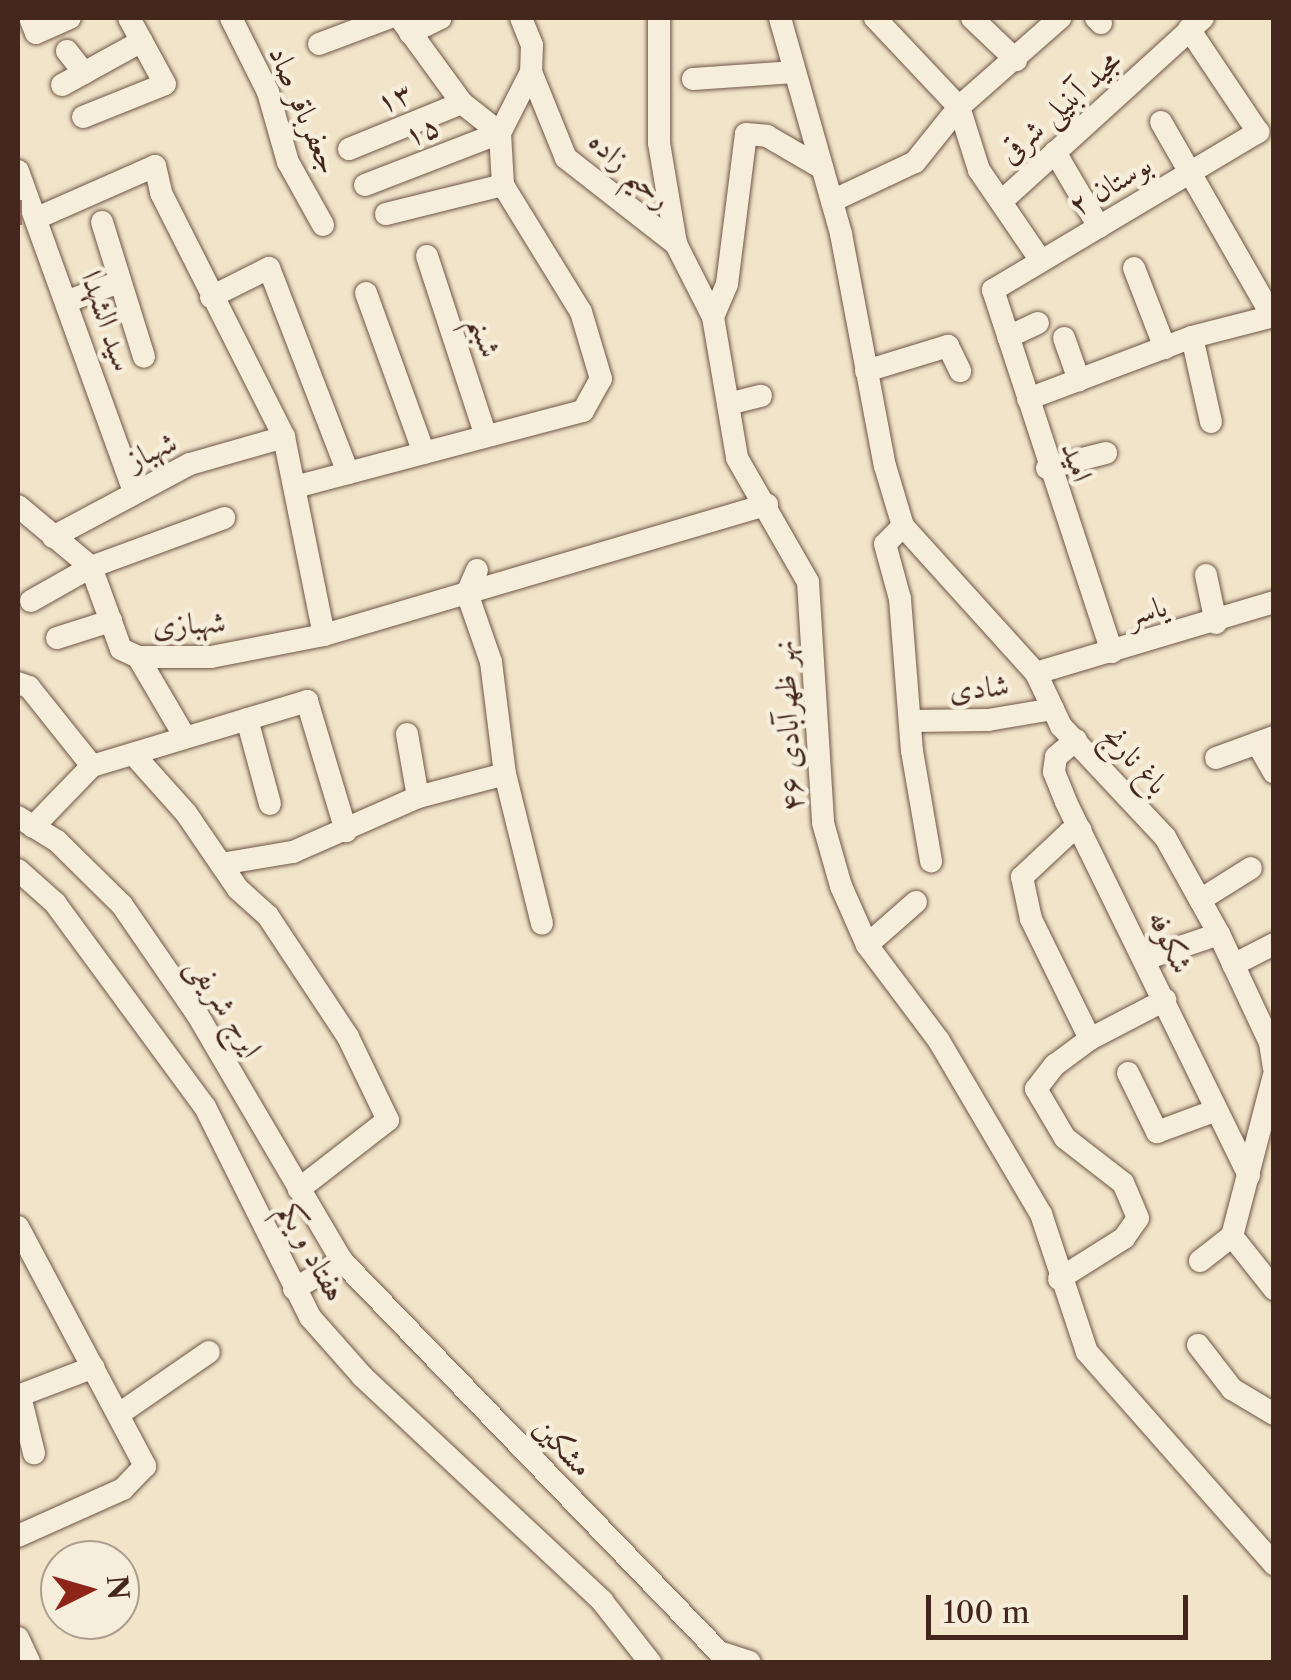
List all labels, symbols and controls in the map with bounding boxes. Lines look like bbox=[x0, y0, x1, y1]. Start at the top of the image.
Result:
street label: جعفرباقر صاد bbox=[261, 40, 347, 180]
street label: مجید آبنیلی شرقی bbox=[991, 43, 1129, 171]
street label: ۱۳ bbox=[371, 75, 417, 121]
street label: ۱۵ bbox=[399, 108, 445, 154]
street label: رحیم زاده bbox=[581, 123, 679, 217]
street label: بوستان ۲ bbox=[1062, 146, 1158, 224]
street label: سید الشهدا bbox=[73, 266, 141, 376]
street label: شبنم bbox=[462, 312, 508, 362]
street label: شهباز bbox=[122, 424, 182, 478]
street label: امید bbox=[1054, 437, 1100, 487]
street label: یاسر bbox=[1123, 588, 1171, 634]
street label: شهبازی bbox=[152, 604, 226, 644]
street label: نهر ظهرآبادی ۴۶ bbox=[766, 639, 810, 813]
street label: شادی bbox=[947, 667, 1011, 709]
street label: باغ نارنج bbox=[1094, 718, 1176, 802]
street label: شکوفه bbox=[1140, 905, 1200, 979]
street label: ایرج شریفی bbox=[180, 950, 270, 1064]
street label: هفتاد و یکم bbox=[270, 1196, 354, 1308]
street label: مشکین bbox=[526, 1410, 600, 1484]
north arrow bbox=[40, 1540, 140, 1640]
text: N bbox=[100, 1574, 136, 1601]
scale bar bbox=[931, 1575, 1194, 1637]
text: 100 m bbox=[943, 1594, 1030, 1631]

